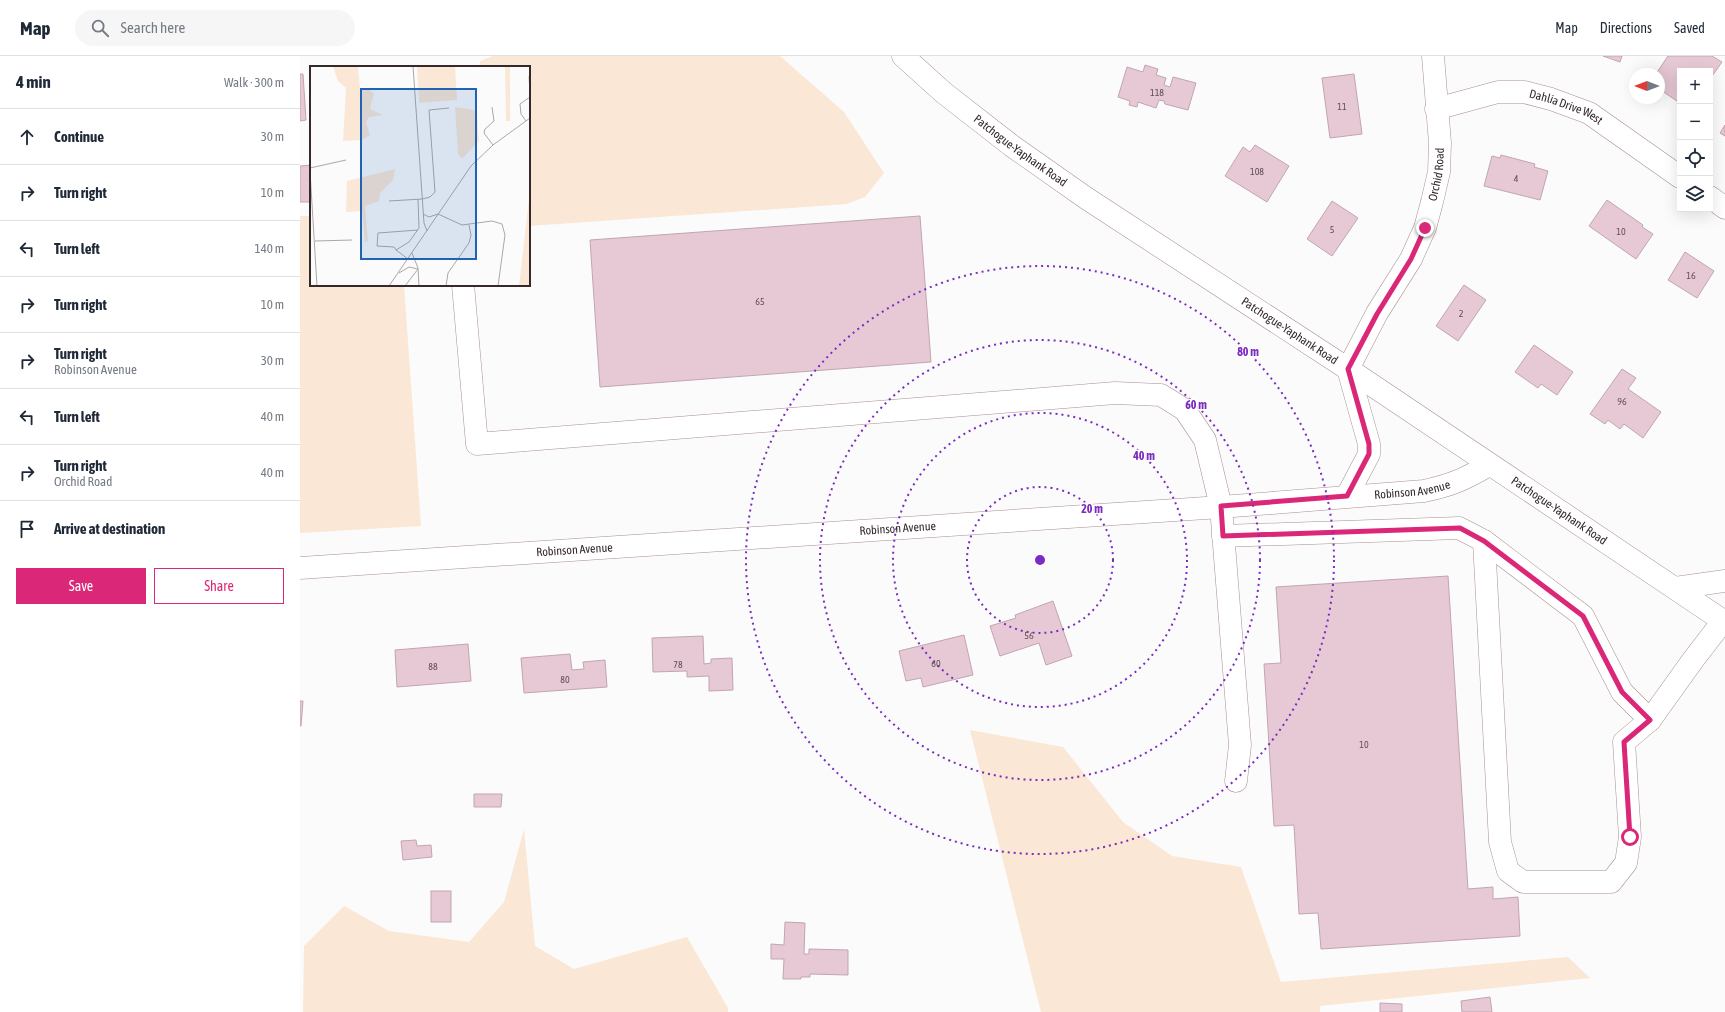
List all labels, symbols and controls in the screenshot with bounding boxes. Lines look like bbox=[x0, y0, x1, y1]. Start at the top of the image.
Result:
search box bbox=[75, 10, 355, 46]
text: Map bbox=[20, 17, 51, 39]
icon: search bbox=[89, 17, 111, 39]
text: Search here bbox=[121, 19, 185, 36]
text: Map bbox=[1555, 20, 1578, 36]
text: Directions bbox=[1600, 20, 1652, 36]
text: Saved bbox=[1674, 20, 1705, 36]
inset map bbox=[310, 66, 530, 286]
north arrow bbox=[1629, 68, 1665, 104]
map controls bbox=[1677, 68, 1713, 212]
button: + bbox=[1677, 68, 1713, 104]
text: 4 min bbox=[16, 72, 51, 92]
text: Walk · 300 m bbox=[224, 75, 284, 90]
house number: 118 bbox=[1150, 87, 1164, 98]
street label: Dahlia Drive West bbox=[1528, 87, 1606, 128]
house number: 11 bbox=[1337, 101, 1347, 112]
button: − bbox=[1677, 104, 1713, 140]
street label: Patchogue-Yaphank Road bbox=[971, 112, 1070, 189]
icon: ahead bbox=[16, 126, 38, 148]
text: Continue bbox=[54, 128, 104, 145]
text: 30 m bbox=[261, 129, 284, 144]
button: locate bbox=[1677, 140, 1713, 176]
street label: Orchid Road bbox=[1425, 147, 1447, 202]
house number: 108 bbox=[1250, 166, 1264, 177]
house number: 4 bbox=[1514, 173, 1519, 184]
button: layers bbox=[1677, 176, 1713, 212]
icon: right bbox=[16, 182, 38, 204]
text: Turn right bbox=[54, 184, 107, 201]
text: 10 m bbox=[261, 185, 284, 200]
route end bbox=[1416, 219, 1434, 237]
house number: 5 bbox=[1330, 224, 1335, 235]
house number: 10 bbox=[1616, 226, 1626, 237]
icon: left bbox=[16, 238, 38, 260]
text: Turn left bbox=[54, 240, 100, 257]
text: 140 m bbox=[255, 241, 284, 256]
house number: 16 bbox=[1686, 270, 1696, 281]
icon: right bbox=[16, 294, 38, 316]
street label: Patchogue-Yaphank Road bbox=[1239, 294, 1340, 367]
text: Turn right bbox=[54, 296, 107, 313]
house number: 65 bbox=[755, 296, 765, 307]
text: 10 m bbox=[261, 297, 284, 312]
house number: 2 bbox=[1459, 308, 1464, 319]
text: Turn right bbox=[54, 345, 107, 362]
text: 80 m bbox=[1237, 345, 1259, 359]
icon: right bbox=[16, 350, 38, 372]
text: 30 m bbox=[261, 353, 284, 368]
text: Robinson Avenue bbox=[54, 362, 137, 377]
house number: 96 bbox=[1617, 396, 1627, 407]
text: 60 m bbox=[1185, 398, 1207, 412]
icon: left bbox=[16, 406, 38, 428]
text: Turn left bbox=[54, 408, 100, 425]
text: 40 m bbox=[261, 409, 284, 424]
text: 40 m bbox=[1132, 449, 1155, 463]
text: Turn right bbox=[54, 457, 107, 474]
icon: right bbox=[16, 462, 38, 484]
text: 40 m bbox=[261, 465, 284, 480]
text: Orchid Road bbox=[54, 474, 112, 489]
street label: Patchogue-Yaphank Road bbox=[1509, 474, 1610, 548]
street label: Robinson Avenue bbox=[1374, 477, 1452, 502]
text: 20 m bbox=[1081, 502, 1103, 516]
icon: arrive bbox=[16, 518, 38, 540]
street label: Robinson Avenue bbox=[859, 519, 936, 538]
text: Arrive at destination bbox=[54, 520, 165, 537]
street label: Robinson Avenue bbox=[536, 540, 613, 559]
centre of rings bbox=[1033, 553, 1047, 567]
button: Save bbox=[16, 568, 146, 604]
button: Share bbox=[154, 568, 284, 604]
house number: 56 bbox=[1024, 630, 1034, 641]
house number: 60 bbox=[931, 658, 941, 669]
house number: 78 bbox=[673, 659, 683, 670]
house number: 88 bbox=[428, 661, 438, 672]
house number: 80 bbox=[560, 674, 570, 685]
house number: 10 bbox=[1359, 739, 1369, 750]
route start bbox=[1621, 828, 1639, 846]

